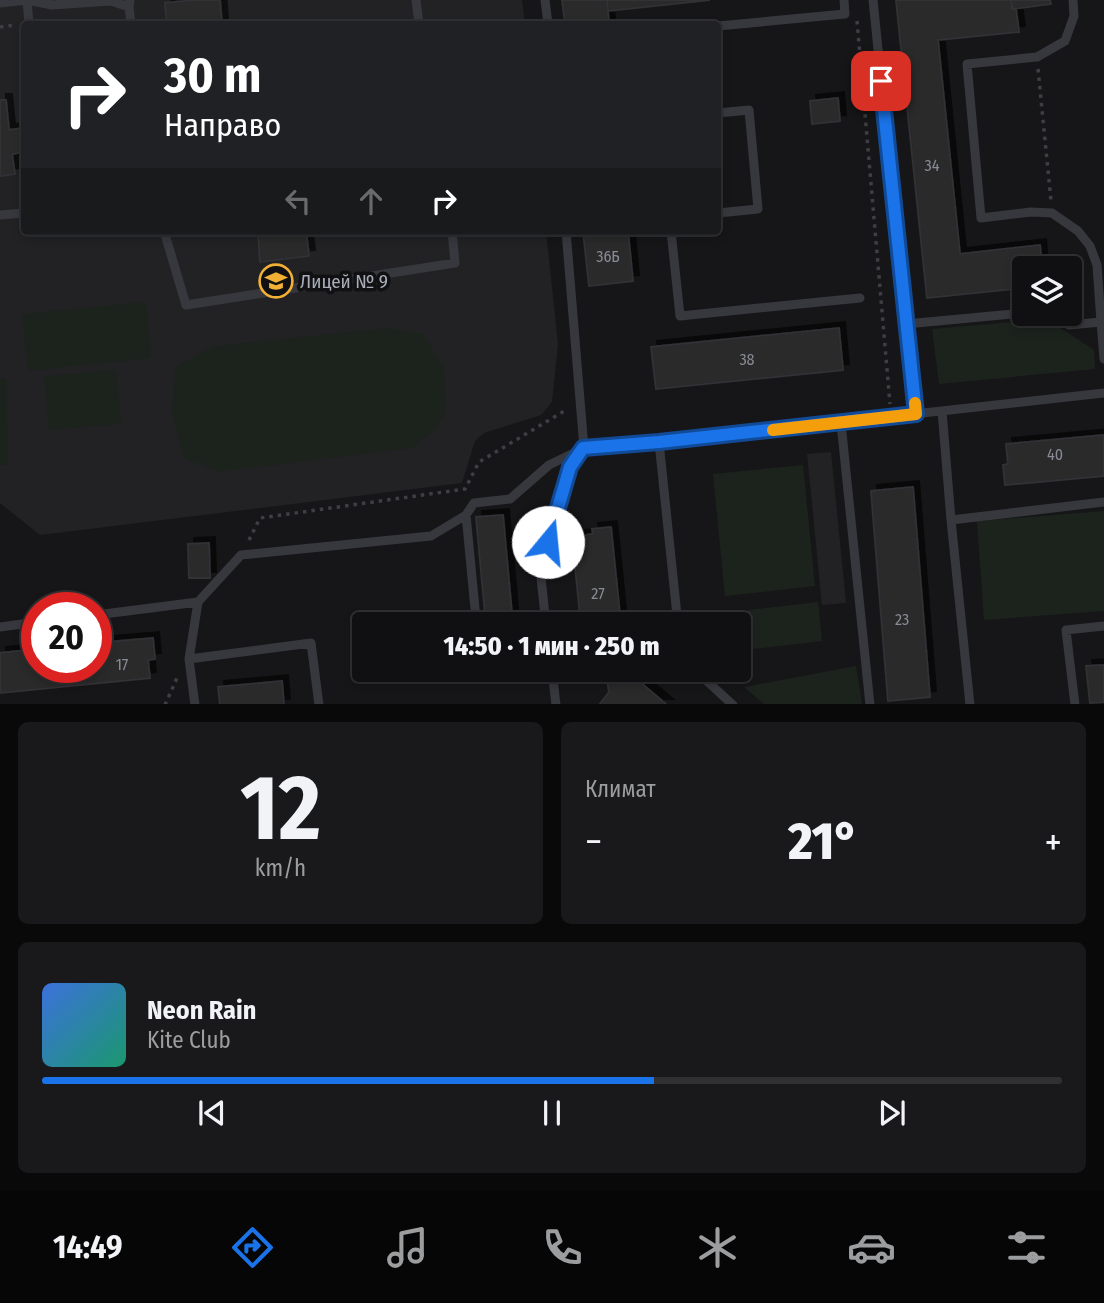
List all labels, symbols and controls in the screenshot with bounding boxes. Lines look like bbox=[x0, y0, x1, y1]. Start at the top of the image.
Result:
text: 30 m bbox=[164, 46, 262, 105]
icon: right bbox=[49, 49, 140, 140]
pin bbox=[851, 51, 911, 111]
icon: arrive bbox=[862, 62, 900, 100]
text: Направо bbox=[164, 106, 281, 144]
house number: 34 bbox=[925, 156, 940, 175]
icon: left bbox=[279, 182, 317, 220]
icon: ahead bbox=[352, 182, 390, 220]
icon: right bbox=[425, 182, 463, 220]
house number: 36Б bbox=[596, 247, 620, 266]
map controls bbox=[1012, 256, 1082, 326]
button: layers bbox=[1012, 256, 1082, 326]
school or university icon: Лицей № 9 bbox=[257, 262, 295, 300]
place label: Лицей № 9 bbox=[300, 270, 388, 293]
house number: 38 bbox=[739, 350, 755, 369]
house number: 40 bbox=[1047, 445, 1063, 464]
position arrow bbox=[511, 505, 585, 579]
house number: 27 bbox=[591, 584, 605, 603]
speed limit sign: 20 bbox=[21, 592, 112, 683]
house number: 23 bbox=[895, 610, 909, 629]
text: 14:50 · 1 мин · 250 m bbox=[443, 631, 660, 662]
house number: 17 bbox=[116, 655, 129, 674]
text: 12 bbox=[240, 754, 321, 863]
text: Климат bbox=[585, 775, 656, 803]
text: 21° bbox=[788, 810, 859, 873]
text: − bbox=[585, 819, 602, 865]
text: + bbox=[1045, 819, 1062, 865]
text: km/h bbox=[255, 854, 306, 882]
text: Neon Rain bbox=[147, 995, 256, 1026]
text: Kite Club bbox=[147, 1026, 231, 1054]
icon: previous bbox=[193, 1094, 231, 1132]
icon: pause bbox=[533, 1094, 571, 1132]
icon: next bbox=[873, 1094, 911, 1132]
icon: directions bbox=[228, 1223, 277, 1272]
icon: music bbox=[383, 1223, 432, 1272]
icon: phone bbox=[538, 1223, 587, 1272]
icon: climate bbox=[693, 1223, 742, 1272]
icon: car bbox=[847, 1223, 896, 1272]
icon: filters bbox=[1002, 1223, 1051, 1272]
text: 14:49 bbox=[53, 1228, 122, 1266]

